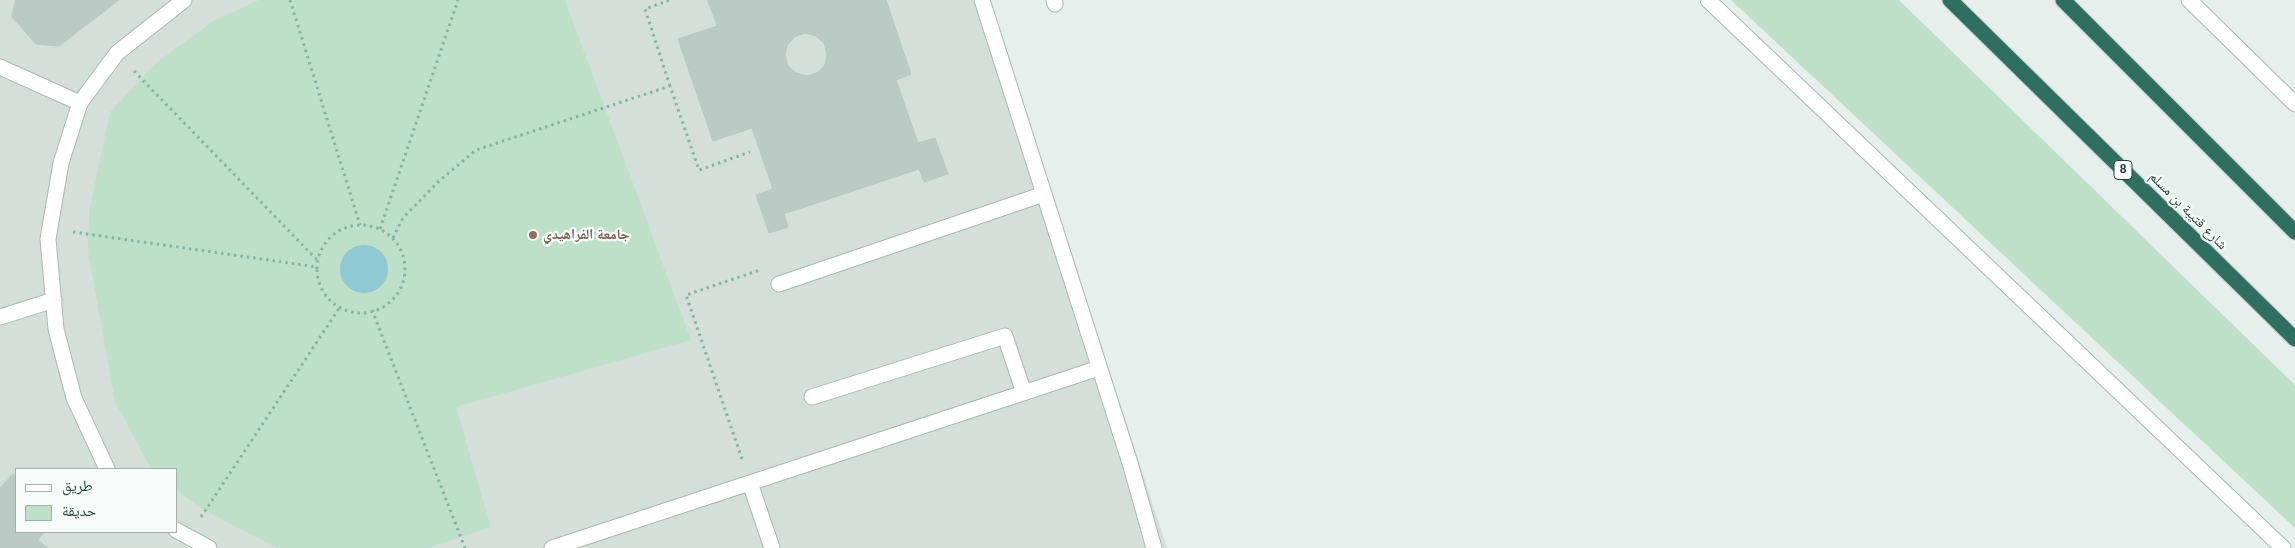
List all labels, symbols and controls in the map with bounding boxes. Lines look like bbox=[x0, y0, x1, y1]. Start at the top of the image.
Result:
road number: 8 bbox=[2114, 160, 2132, 180]
street label: شارع قتيبة بن مسلم bbox=[2146, 169, 2230, 253]
place label: جامعة الفراهيدي bbox=[543, 227, 630, 243]
marker: جامعة الفراهيدي bbox=[527, 229, 539, 241]
legend bbox=[15, 468, 178, 533]
text: طريق bbox=[62, 477, 93, 494]
text: حديقة bbox=[62, 502, 96, 519]

